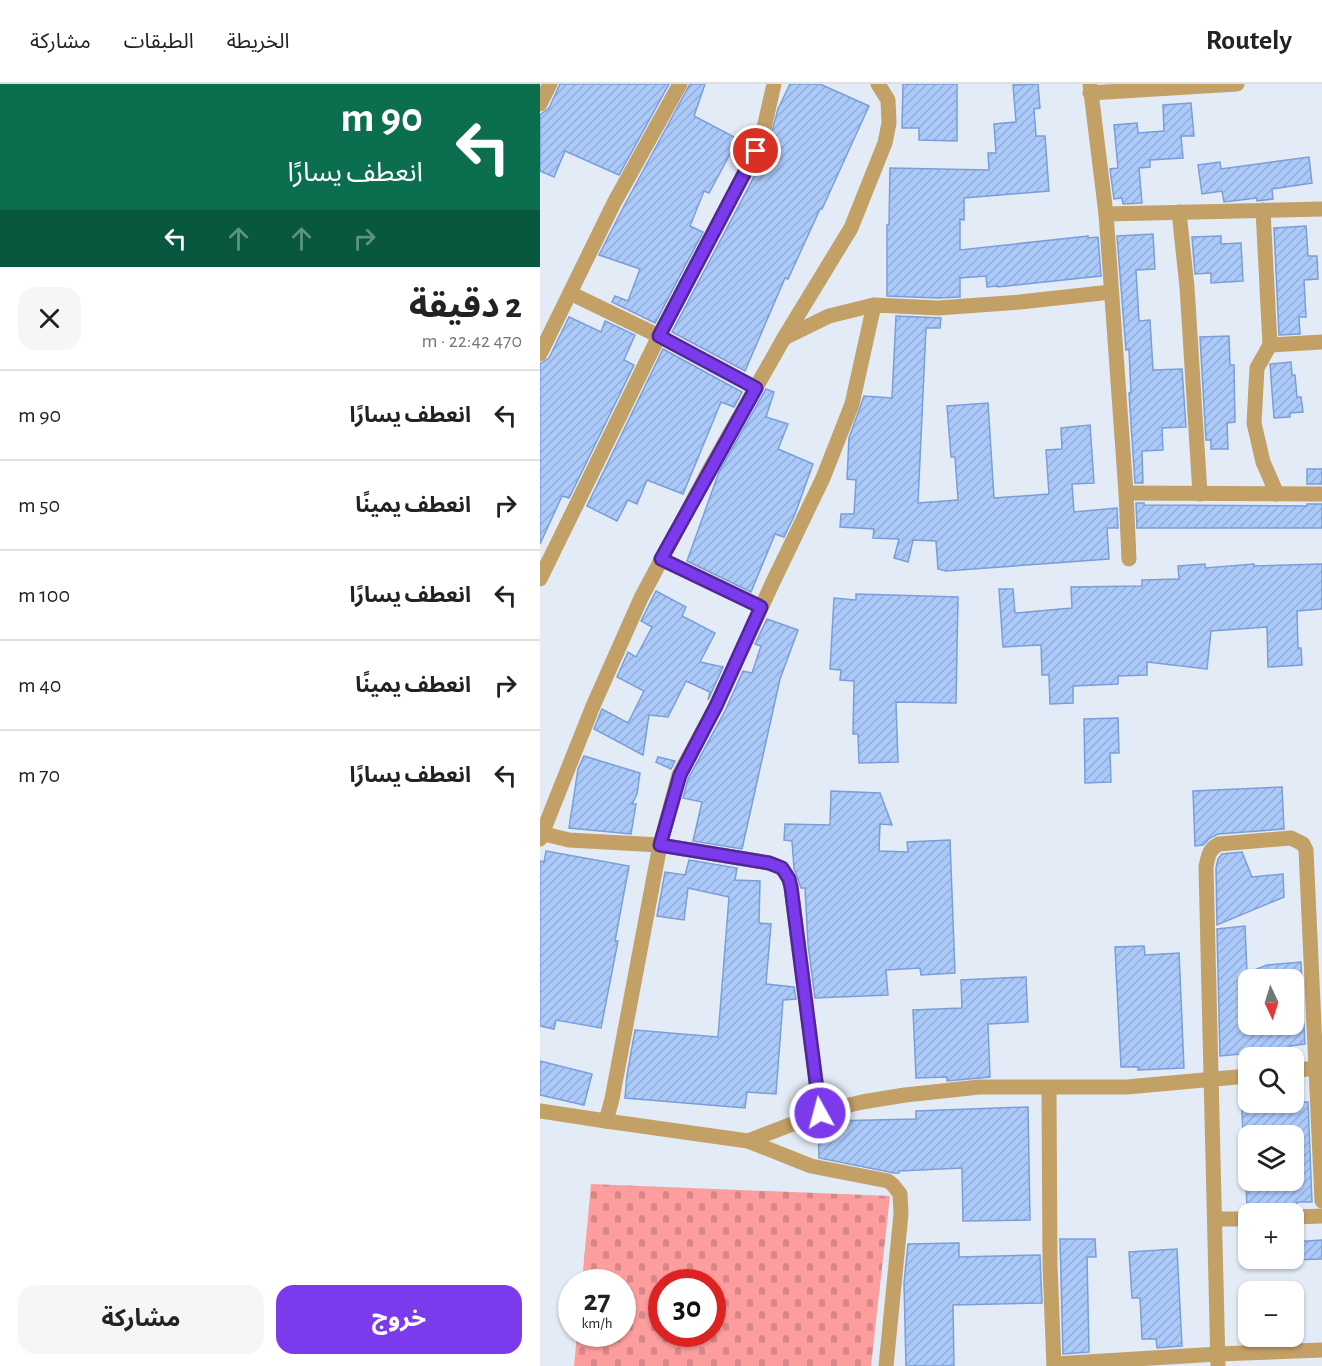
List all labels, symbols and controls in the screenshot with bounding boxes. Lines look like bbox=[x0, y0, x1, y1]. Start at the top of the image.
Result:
text: Routely bbox=[1206, 27, 1292, 55]
text: مشاركة bbox=[30, 31, 91, 52]
text: الطبقات bbox=[124, 31, 194, 52]
text: الخريطة bbox=[227, 31, 290, 52]
text: 90 m bbox=[341, 97, 423, 139]
icon: left bbox=[444, 108, 522, 186]
pin bbox=[730, 125, 781, 176]
icon: arrive bbox=[739, 134, 772, 167]
text: انعطف يسارًا bbox=[287, 159, 423, 186]
icon: left bbox=[159, 222, 192, 255]
icon: ahead bbox=[222, 222, 255, 255]
icon: ahead bbox=[285, 222, 318, 255]
icon: right bbox=[348, 222, 381, 255]
button: close bbox=[18, 287, 81, 350]
text: 2 دقيقة bbox=[409, 288, 522, 324]
text: 470 m · 22:42 bbox=[421, 331, 522, 351]
icon: left bbox=[489, 399, 522, 432]
text: 90 m bbox=[18, 404, 61, 426]
text: انعطف يسارًا bbox=[349, 404, 471, 426]
icon: right bbox=[489, 489, 522, 522]
text: 50 m bbox=[18, 494, 60, 516]
text: انعطف يمينًا bbox=[355, 494, 471, 516]
icon: left bbox=[489, 579, 522, 612]
text: 100 m bbox=[18, 584, 70, 606]
text: انعطف يسارًا bbox=[349, 584, 471, 606]
icon: right bbox=[489, 669, 522, 702]
text: 40 m bbox=[18, 674, 61, 696]
text: انعطف يمينًا bbox=[355, 674, 471, 696]
icon: left bbox=[489, 759, 522, 792]
text: 70 m bbox=[18, 764, 60, 786]
text: انعطف يسارًا bbox=[349, 764, 471, 786]
north arrow bbox=[1238, 969, 1304, 1035]
map controls bbox=[1238, 969, 1304, 1347]
button: search bbox=[1238, 1047, 1304, 1113]
position arrow bbox=[788, 1081, 852, 1145]
button: layers bbox=[1238, 1125, 1304, 1191]
button: + bbox=[1238, 1203, 1304, 1269]
speed limit sign: 30 bbox=[648, 1269, 726, 1347]
button: − bbox=[1238, 1281, 1304, 1347]
button: مشاركة bbox=[18, 1285, 264, 1354]
button: خروج bbox=[276, 1285, 522, 1354]
text: 27 bbox=[583, 1286, 611, 1316]
text: km/h bbox=[582, 1316, 612, 1331]

